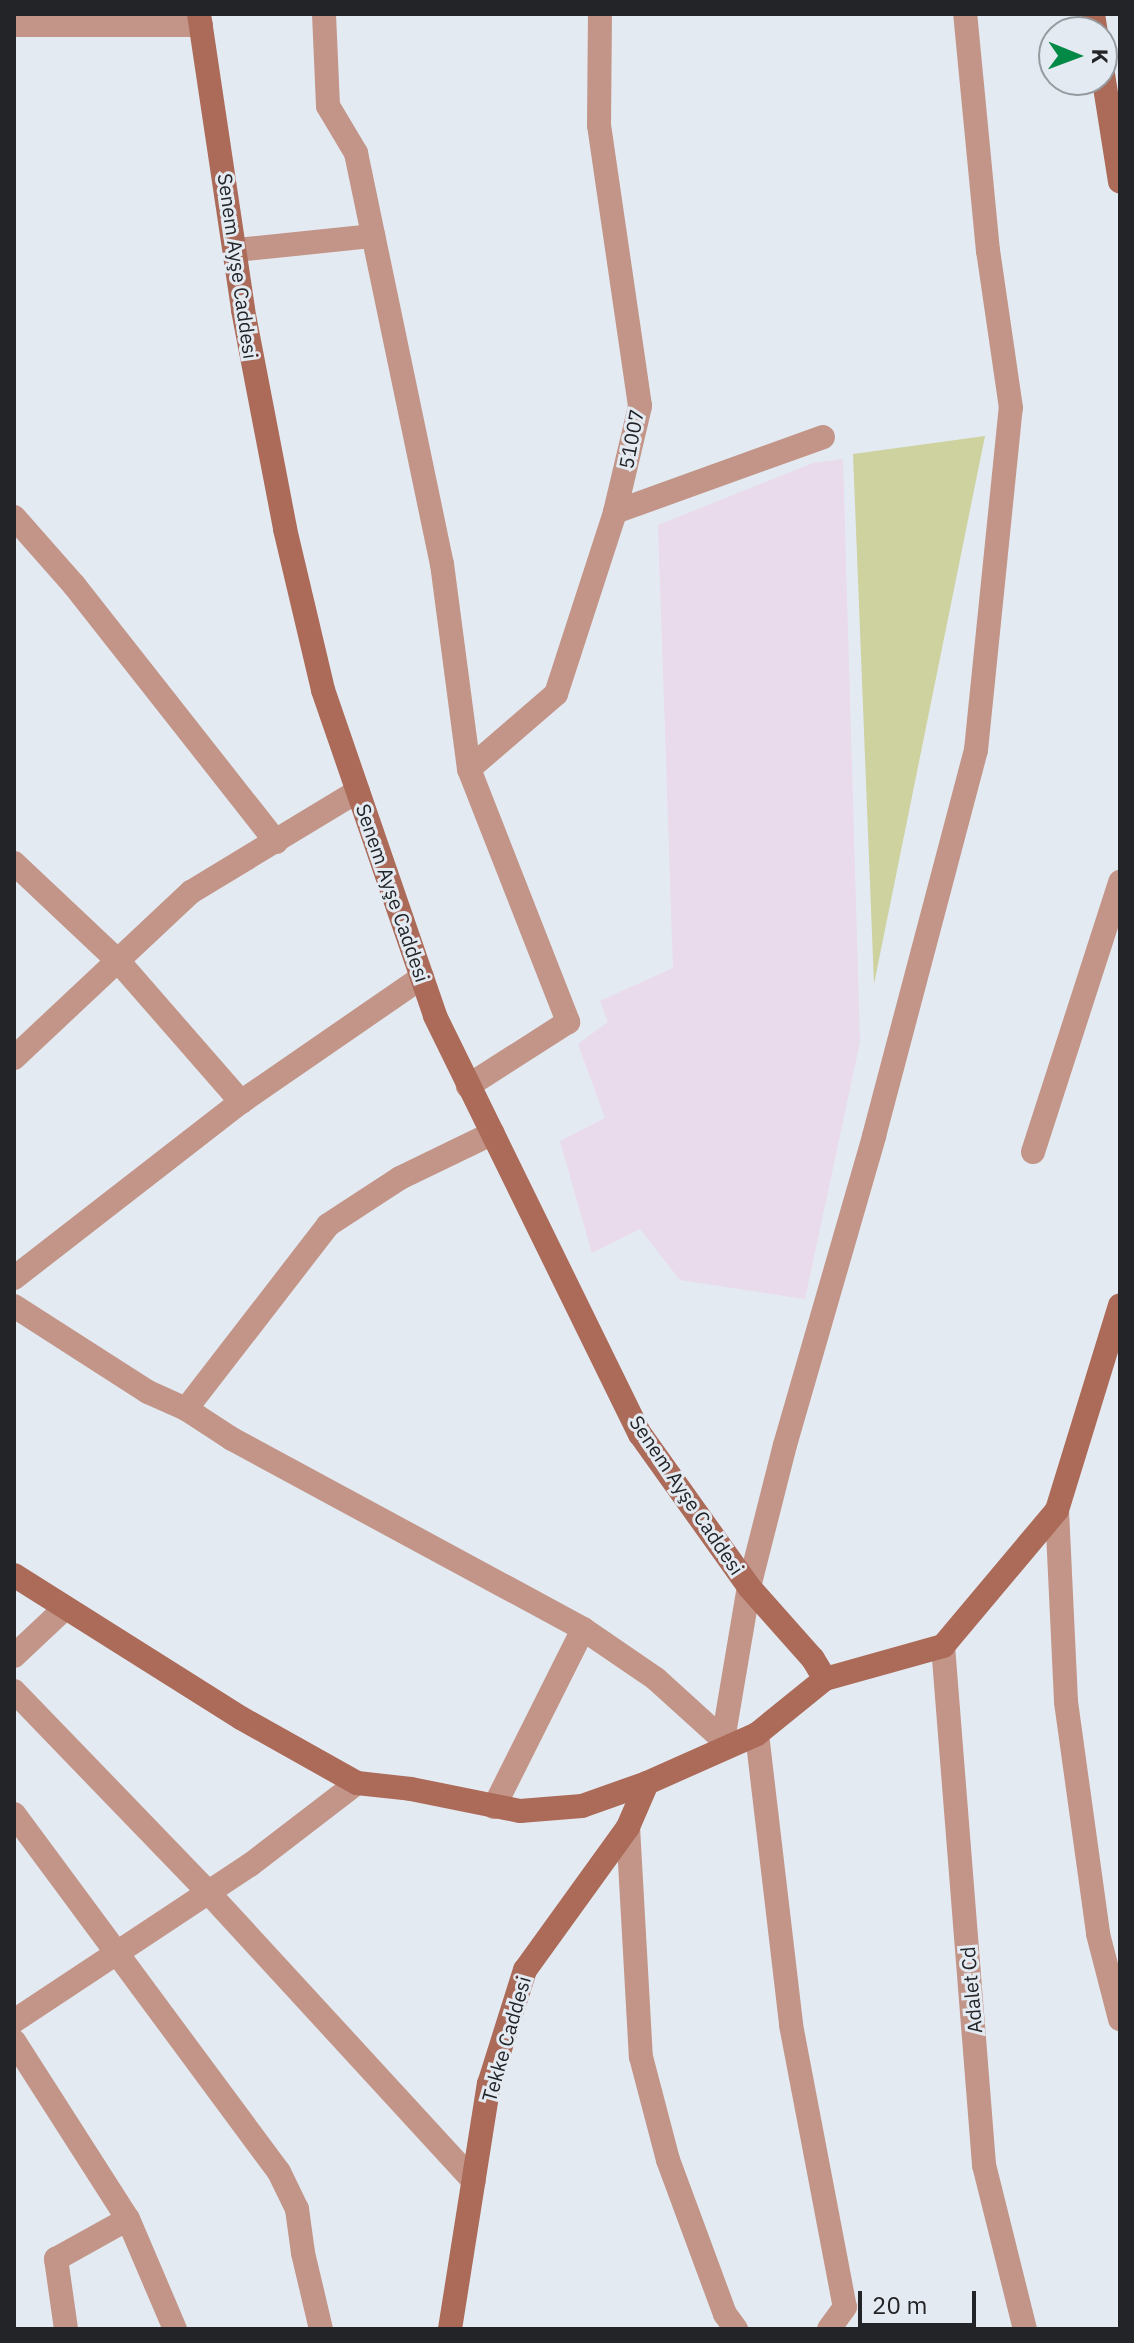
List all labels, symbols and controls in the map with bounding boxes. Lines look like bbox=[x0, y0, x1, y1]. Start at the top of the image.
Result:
north arrow bbox=[1038, 16, 1118, 96]
text: K bbox=[1086, 48, 1115, 64]
street label: Senem Ayşe Caddesi bbox=[213, 172, 263, 360]
street label: 51007 bbox=[613, 407, 649, 471]
street label: Senem Ayşe Caddesi bbox=[351, 801, 435, 985]
street label: Senem Ayşe Caddesi bbox=[625, 1411, 749, 1579]
street label: Adalet Cd bbox=[955, 1945, 987, 2035]
street label: Tekke Caddesi bbox=[477, 1973, 535, 2105]
scale bar bbox=[862, 2275, 980, 2325]
text: 20 m bbox=[872, 2289, 927, 2321]

